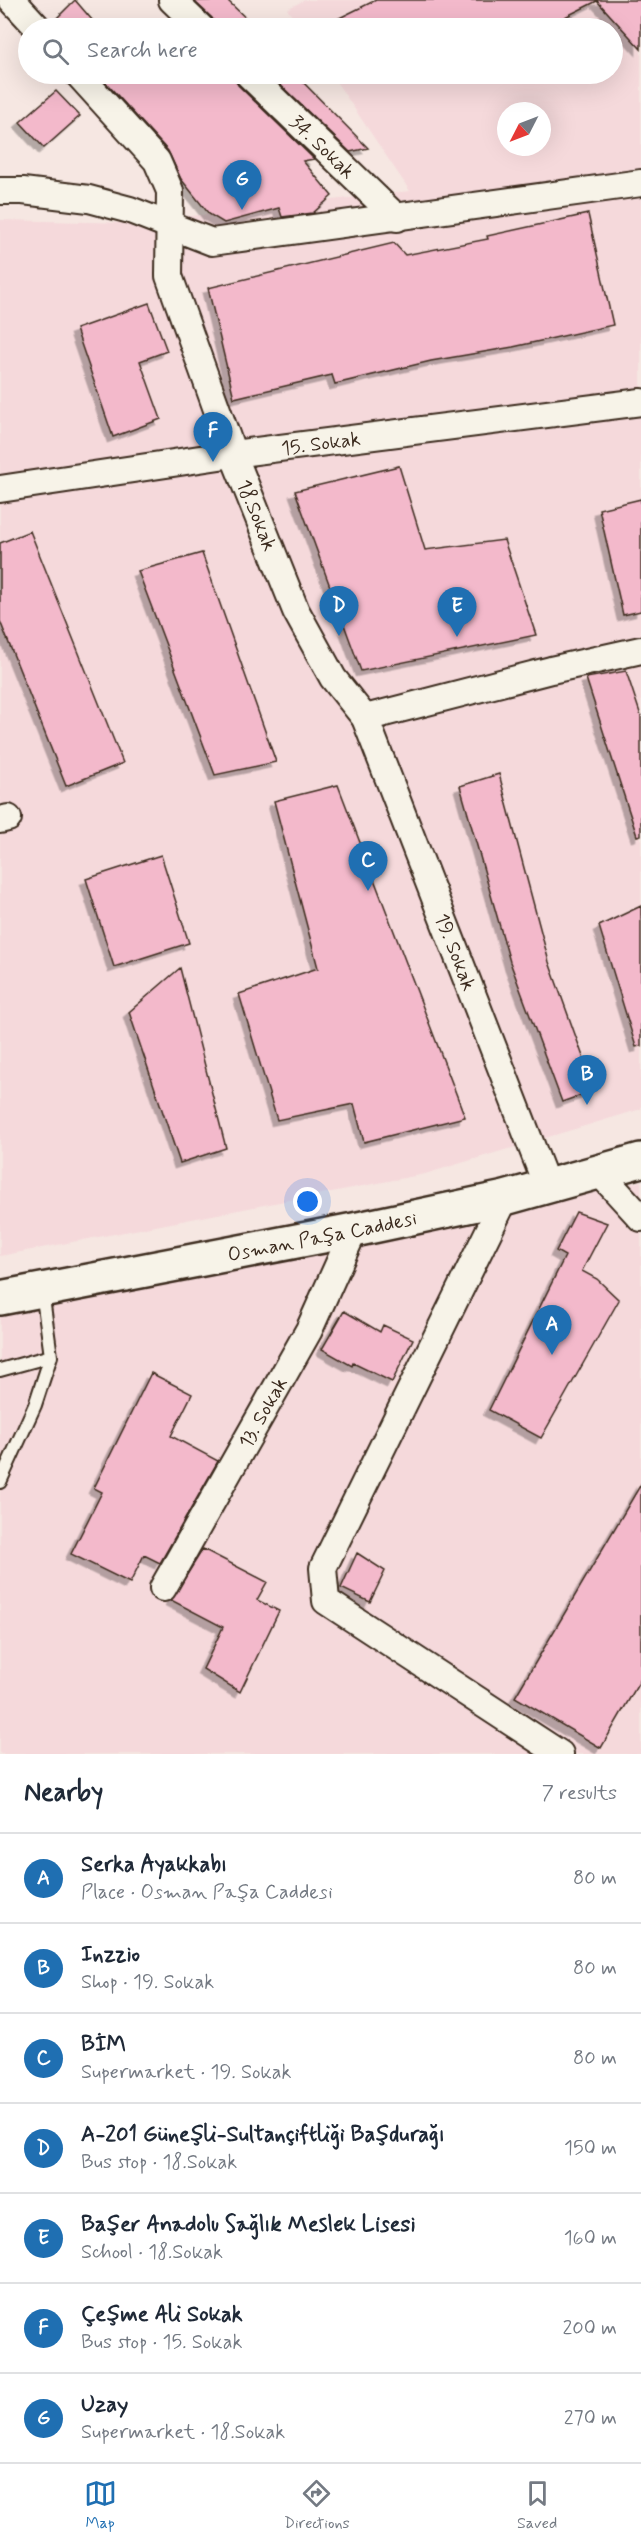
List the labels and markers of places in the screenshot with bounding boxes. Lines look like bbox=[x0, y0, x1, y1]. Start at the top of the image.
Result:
pin: G bbox=[222, 160, 262, 210]
pin: F bbox=[194, 412, 232, 462]
pin: D bbox=[320, 586, 358, 636]
pin: E bbox=[438, 588, 476, 637]
pin: C bbox=[348, 842, 388, 891]
pin: B bbox=[568, 1056, 606, 1105]
pin: A bbox=[532, 1306, 572, 1355]

